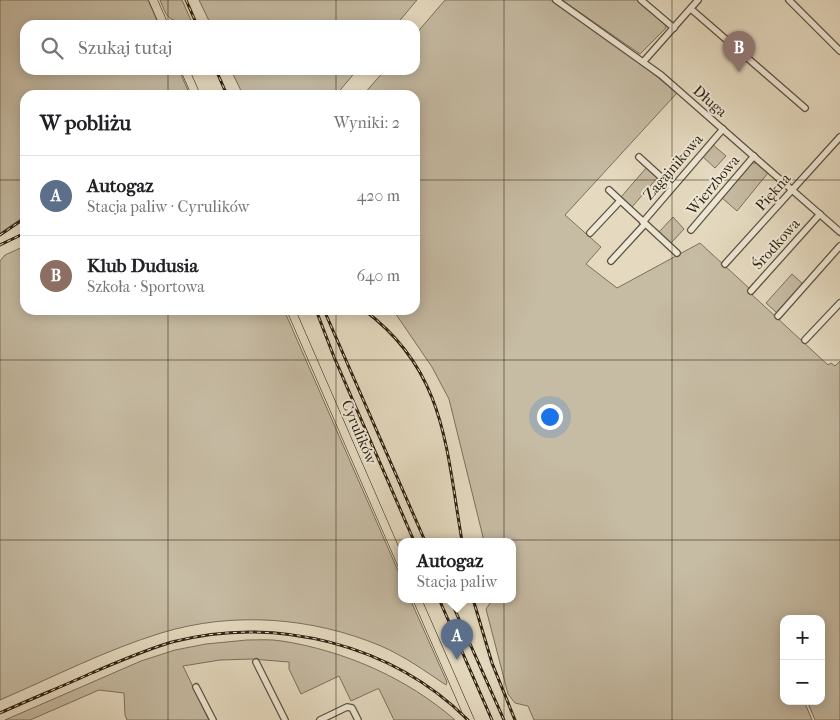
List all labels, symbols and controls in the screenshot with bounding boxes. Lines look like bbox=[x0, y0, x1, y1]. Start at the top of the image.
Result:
search box bbox=[20, 20, 420, 75]
pin: B bbox=[723, 31, 755, 72]
icon: search bbox=[38, 34, 66, 62]
text: Szukaj tutaj bbox=[78, 37, 172, 59]
street label: Długa bbox=[689, 81, 731, 121]
text: W pobliżu bbox=[40, 111, 131, 135]
text: Wyniki: 2 bbox=[334, 113, 400, 132]
street label: Zagajnikowa bbox=[639, 129, 707, 204]
street label: Wierzbowa bbox=[682, 151, 744, 219]
street label: Piękna bbox=[752, 169, 795, 214]
text: Autogaz bbox=[87, 175, 154, 197]
text: A bbox=[51, 186, 61, 205]
text: 420 m bbox=[357, 186, 400, 205]
text: Stacja paliw · Cyrulików bbox=[87, 197, 249, 216]
street label: Środkowa bbox=[748, 214, 804, 273]
text: Klub Dudusia bbox=[87, 255, 198, 277]
text: B bbox=[51, 266, 61, 285]
text: 640 m bbox=[356, 266, 400, 285]
text: Szkoła · Sportowa bbox=[87, 277, 205, 296]
street label: Cyrulików bbox=[338, 397, 381, 467]
your location bbox=[537, 404, 563, 430]
popup bbox=[398, 538, 516, 603]
text: Autogaz bbox=[417, 550, 483, 572]
text: Stacja paliw bbox=[417, 572, 497, 591]
map controls bbox=[780, 615, 825, 705]
button: + bbox=[780, 615, 825, 660]
pin: A bbox=[441, 619, 473, 660]
button: − bbox=[780, 660, 825, 705]

